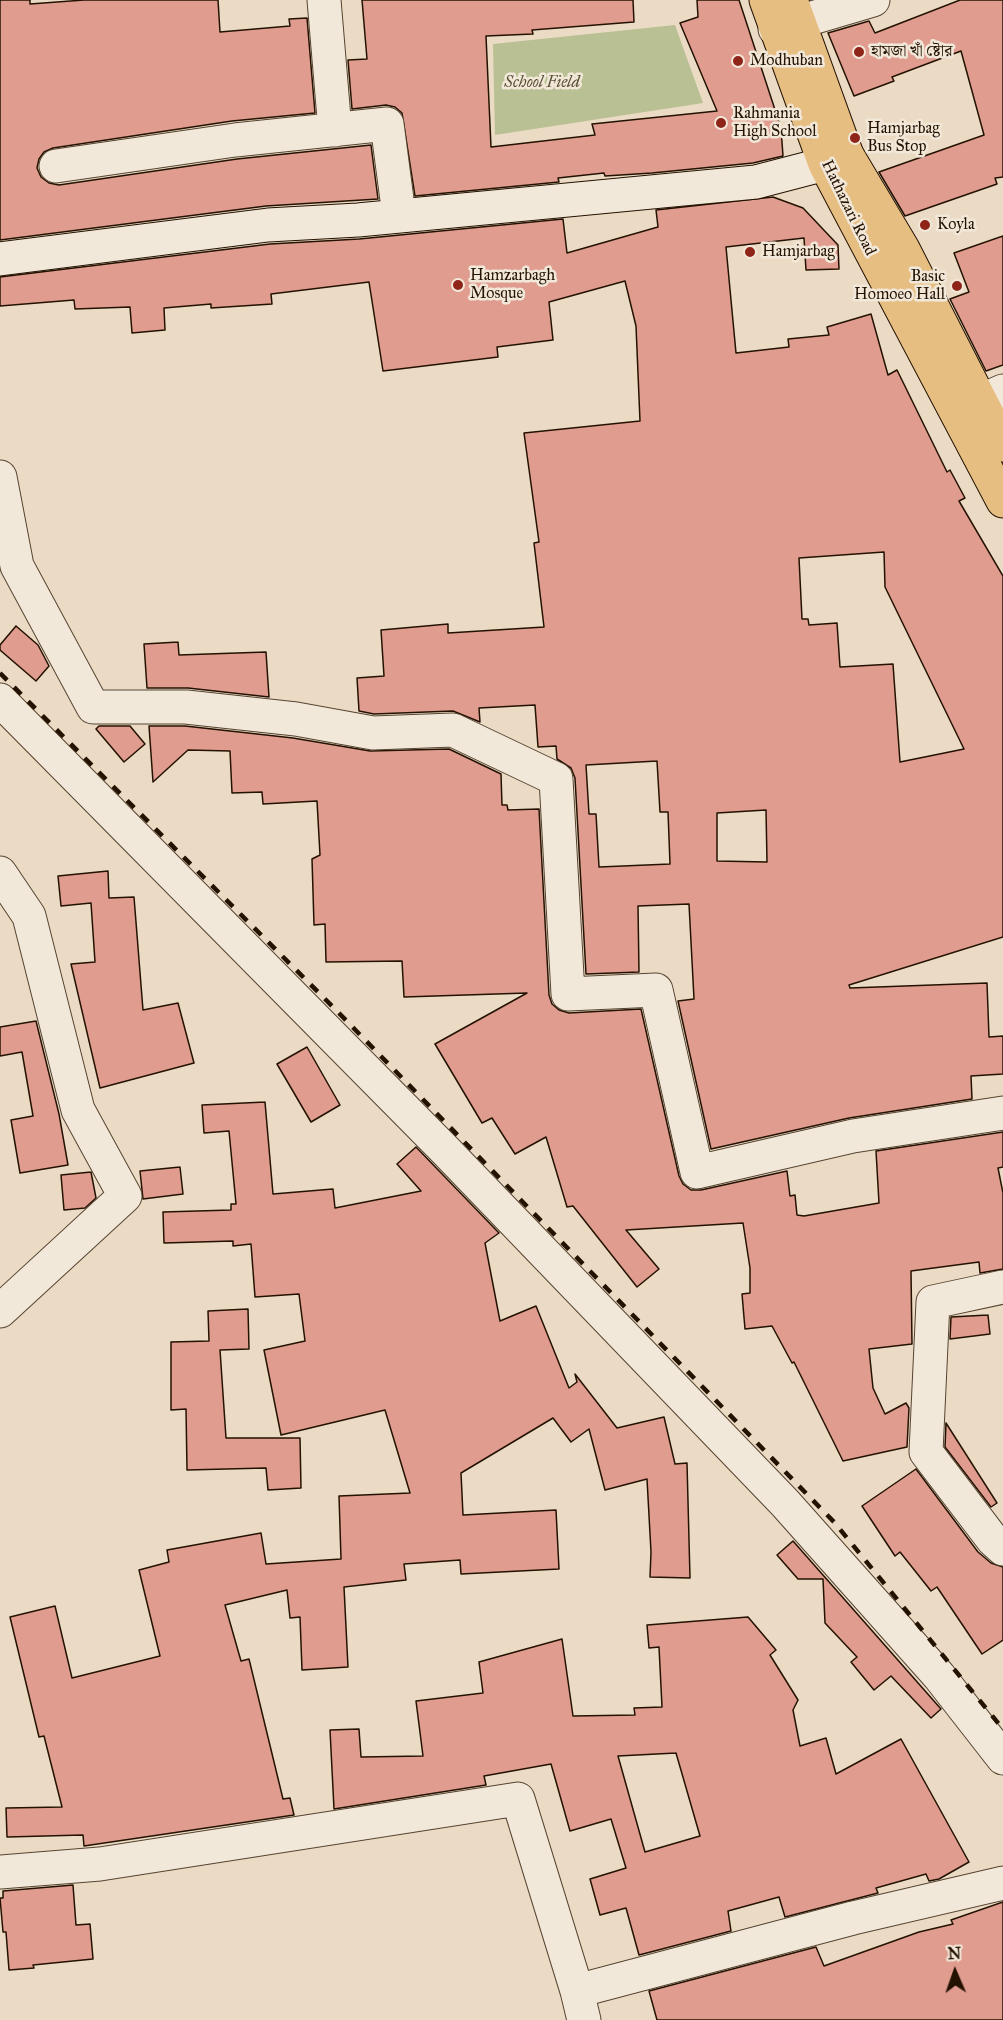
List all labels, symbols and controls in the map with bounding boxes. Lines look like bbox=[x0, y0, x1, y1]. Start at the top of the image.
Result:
place label: হামজা খাঁ ষ্টোর bbox=[871, 42, 952, 62]
marker: হামজা খাঁ ষ্টোর bbox=[852, 45, 866, 59]
place label: Modhuban bbox=[750, 51, 823, 71]
marker: Modhuban bbox=[731, 54, 745, 68]
park label: School Field bbox=[504, 73, 580, 93]
place label: Rahmania High School bbox=[733, 104, 816, 142]
marker: Rahmania High School bbox=[714, 116, 728, 130]
place label: Hamjarbag Bus Stop bbox=[867, 119, 940, 157]
marker: Hamjarbag Bus Stop bbox=[848, 131, 862, 145]
street label: Hathazari Road bbox=[817, 157, 879, 259]
place label: Koyla bbox=[937, 215, 975, 235]
marker: Koyla bbox=[918, 218, 932, 232]
place label: Hamjarbag bbox=[762, 242, 835, 262]
marker: Hamjarbag bbox=[743, 245, 757, 259]
place label: Hamzarbagh Mosque bbox=[470, 266, 555, 304]
place label: Basic Homoeo Hall bbox=[854, 267, 945, 305]
marker: Hamzarbagh Mosque bbox=[451, 278, 465, 292]
marker: Basic Homoeo Hall bbox=[950, 279, 964, 293]
north arrow bbox=[925, 1942, 985, 2002]
text: N bbox=[947, 1944, 961, 1963]

